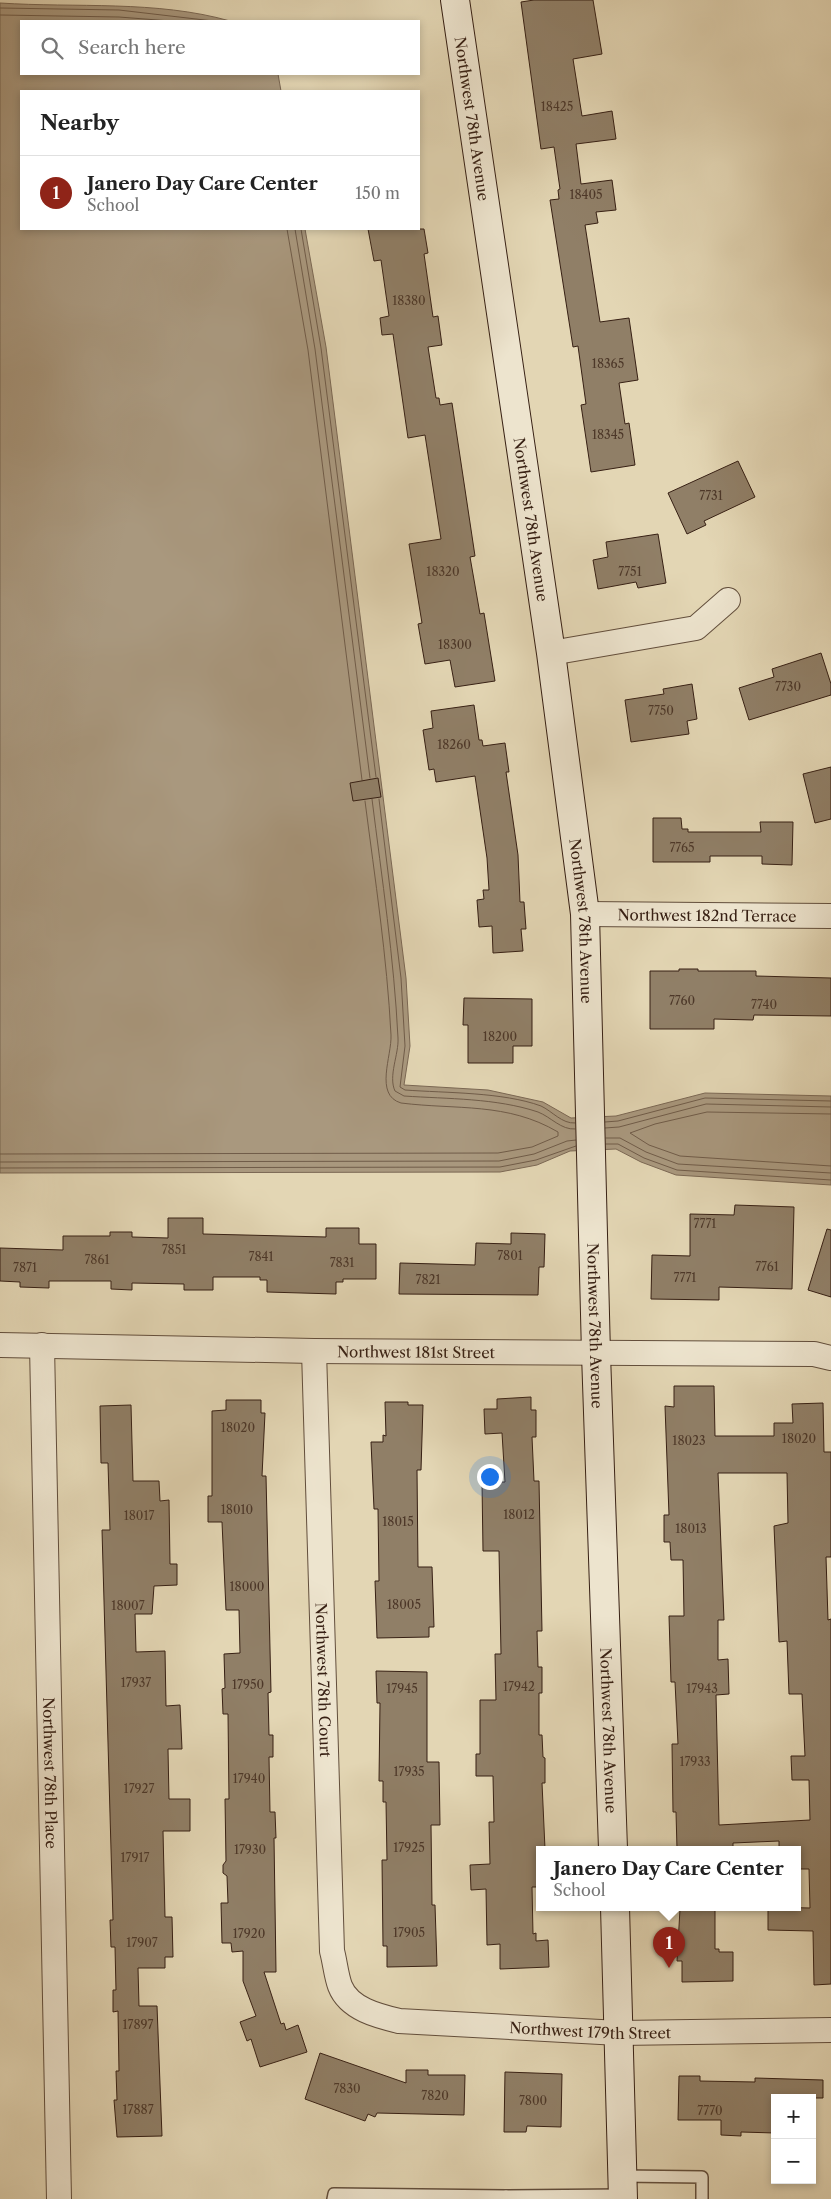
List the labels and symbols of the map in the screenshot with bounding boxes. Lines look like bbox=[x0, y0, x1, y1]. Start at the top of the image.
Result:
street label: Northwest 78th Avenue bbox=[451, 35, 494, 202]
house number: 18425 bbox=[541, 99, 573, 114]
house number: 18405 bbox=[569, 187, 603, 202]
house number: 18380 bbox=[392, 293, 426, 308]
house number: 18365 bbox=[592, 356, 624, 371]
house number: 18345 bbox=[592, 427, 624, 442]
street label: Northwest 78th Avenue bbox=[510, 436, 553, 603]
house number: 7731 bbox=[699, 488, 723, 503]
house number: 18320 bbox=[426, 564, 460, 579]
house number: 7751 bbox=[618, 564, 642, 579]
house number: 18300 bbox=[438, 637, 472, 652]
house number: 7730 bbox=[775, 679, 801, 694]
house number: 7750 bbox=[648, 703, 674, 718]
house number: 18260 bbox=[437, 737, 471, 752]
street label: Northwest 78th Avenue bbox=[566, 837, 597, 1004]
house number: 7765 bbox=[669, 840, 695, 855]
street label: Northwest 182nd Terrace bbox=[617, 905, 797, 925]
house number: 7760 bbox=[669, 993, 695, 1008]
house number: 7740 bbox=[751, 997, 777, 1012]
house number: 18200 bbox=[483, 1029, 517, 1044]
house number: 7771 bbox=[694, 1216, 716, 1231]
house number: 7851 bbox=[162, 1242, 186, 1257]
street label: Northwest 78th Avenue bbox=[584, 1243, 607, 1409]
house number: 7801 bbox=[497, 1248, 523, 1263]
house number: 7841 bbox=[248, 1249, 274, 1264]
house number: 7861 bbox=[84, 1252, 110, 1267]
house number: 7831 bbox=[330, 1255, 354, 1270]
house number: 7761 bbox=[755, 1259, 779, 1274]
house number: 7871 bbox=[13, 1260, 37, 1275]
house number: 7771 bbox=[674, 1270, 696, 1285]
house number: 7821 bbox=[416, 1272, 440, 1287]
street label: Northwest 181st Street bbox=[337, 1342, 496, 1362]
house number: 18020 bbox=[221, 1420, 255, 1435]
house number: 18020 bbox=[782, 1431, 816, 1446]
house number: 18023 bbox=[672, 1433, 706, 1448]
your location bbox=[477, 1464, 503, 1490]
house number: 18010 bbox=[221, 1502, 253, 1517]
house number: 18012 bbox=[503, 1507, 535, 1522]
house number: 18017 bbox=[124, 1508, 154, 1523]
house number: 18015 bbox=[382, 1514, 414, 1529]
house number: 18013 bbox=[675, 1521, 707, 1536]
house number: 18000 bbox=[230, 1579, 264, 1594]
house number: 18005 bbox=[387, 1597, 421, 1612]
house number: 18007 bbox=[111, 1598, 145, 1613]
street label: Northwest 78th Court bbox=[312, 1602, 336, 1758]
street label: Northwest 78th Avenue bbox=[597, 1647, 621, 1814]
house number: 17937 bbox=[121, 1675, 151, 1690]
house number: 17950 bbox=[232, 1677, 264, 1692]
house number: 17942 bbox=[503, 1679, 535, 1694]
house number: 17945 bbox=[386, 1681, 418, 1696]
house number: 17943 bbox=[686, 1681, 718, 1696]
street label: Northwest 78th Place bbox=[40, 1697, 62, 1849]
house number: 17933 bbox=[679, 1754, 711, 1769]
house number: 17935 bbox=[393, 1764, 425, 1779]
house number: 17940 bbox=[233, 1771, 265, 1786]
house number: 17927 bbox=[124, 1781, 154, 1796]
house number: 17925 bbox=[393, 1840, 425, 1855]
house number: 17930 bbox=[234, 1842, 266, 1857]
house number: 17917 bbox=[121, 1850, 150, 1865]
house number: 17905 bbox=[393, 1925, 425, 1940]
house number: 17920 bbox=[233, 1926, 265, 1941]
pin: 1 bbox=[653, 1927, 685, 1968]
house number: 17907 bbox=[126, 1935, 158, 1950]
house number: 17897 bbox=[122, 2017, 154, 2032]
street label: Northwest 179th Street bbox=[509, 2018, 672, 2043]
house number: 7830 bbox=[333, 2081, 361, 2096]
house number: 7820 bbox=[421, 2088, 449, 2103]
house number: 7800 bbox=[519, 2093, 547, 2108]
house number: 17887 bbox=[122, 2102, 154, 2117]
house number: 7770 bbox=[697, 2103, 723, 2118]

